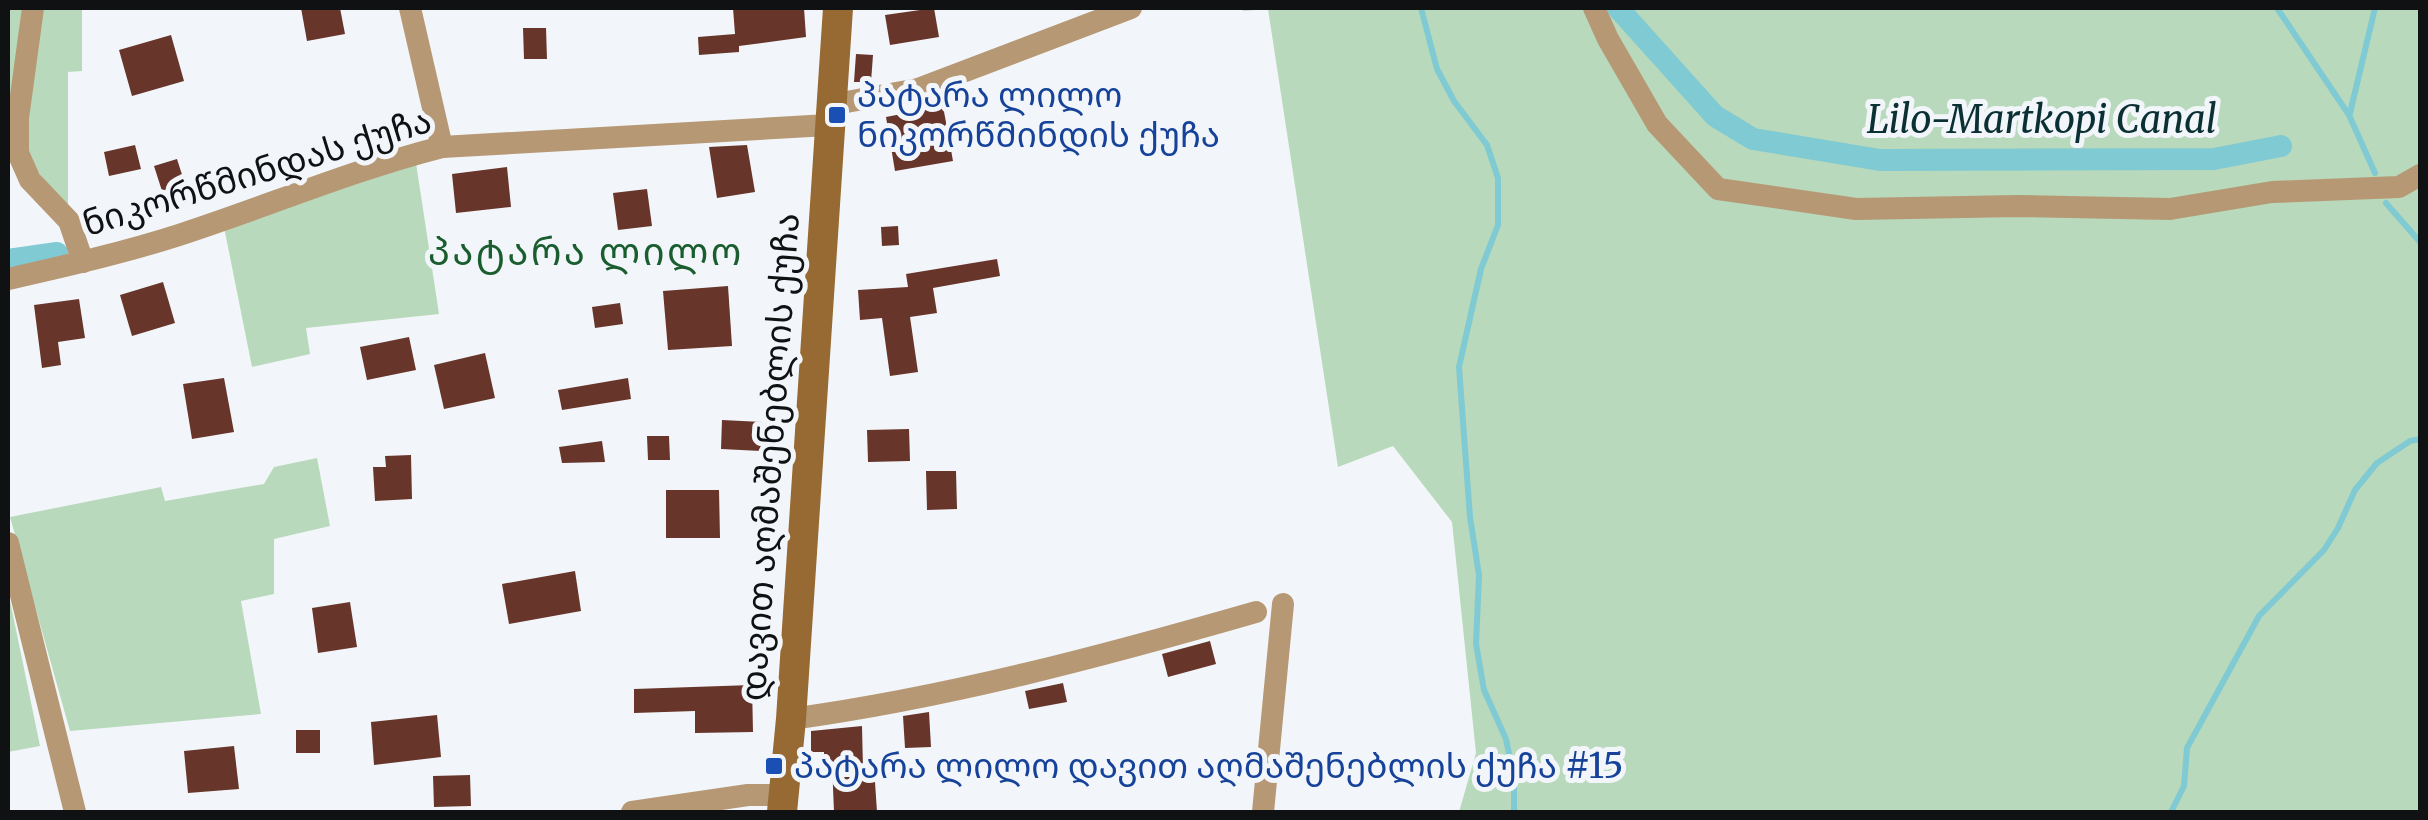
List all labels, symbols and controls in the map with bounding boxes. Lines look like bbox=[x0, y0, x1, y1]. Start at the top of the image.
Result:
place label: პატარა ლილო ნიკორწმინდის ქუჩა bbox=[857, 73, 1220, 157]
water label: Lilo-Martkopi Canal bbox=[1867, 96, 2217, 143]
street label: ნიკორწმინდას ქუჩა bbox=[77, 98, 437, 246]
marker: პატარა ლილო ნიკორწმინდის ქუჩა bbox=[826, 104, 848, 126]
street label: დავით აღმაშენებლის ქუჩა bbox=[731, 212, 809, 702]
district label: პატარა ლილო bbox=[428, 228, 744, 275]
place label: პატარა ლილო დავით აღმაშენებლის ქუჩა #15 bbox=[794, 744, 1623, 788]
marker: პატარა ლილო დავით აღმაშენებლის ქუჩა #15 bbox=[763, 755, 785, 777]

